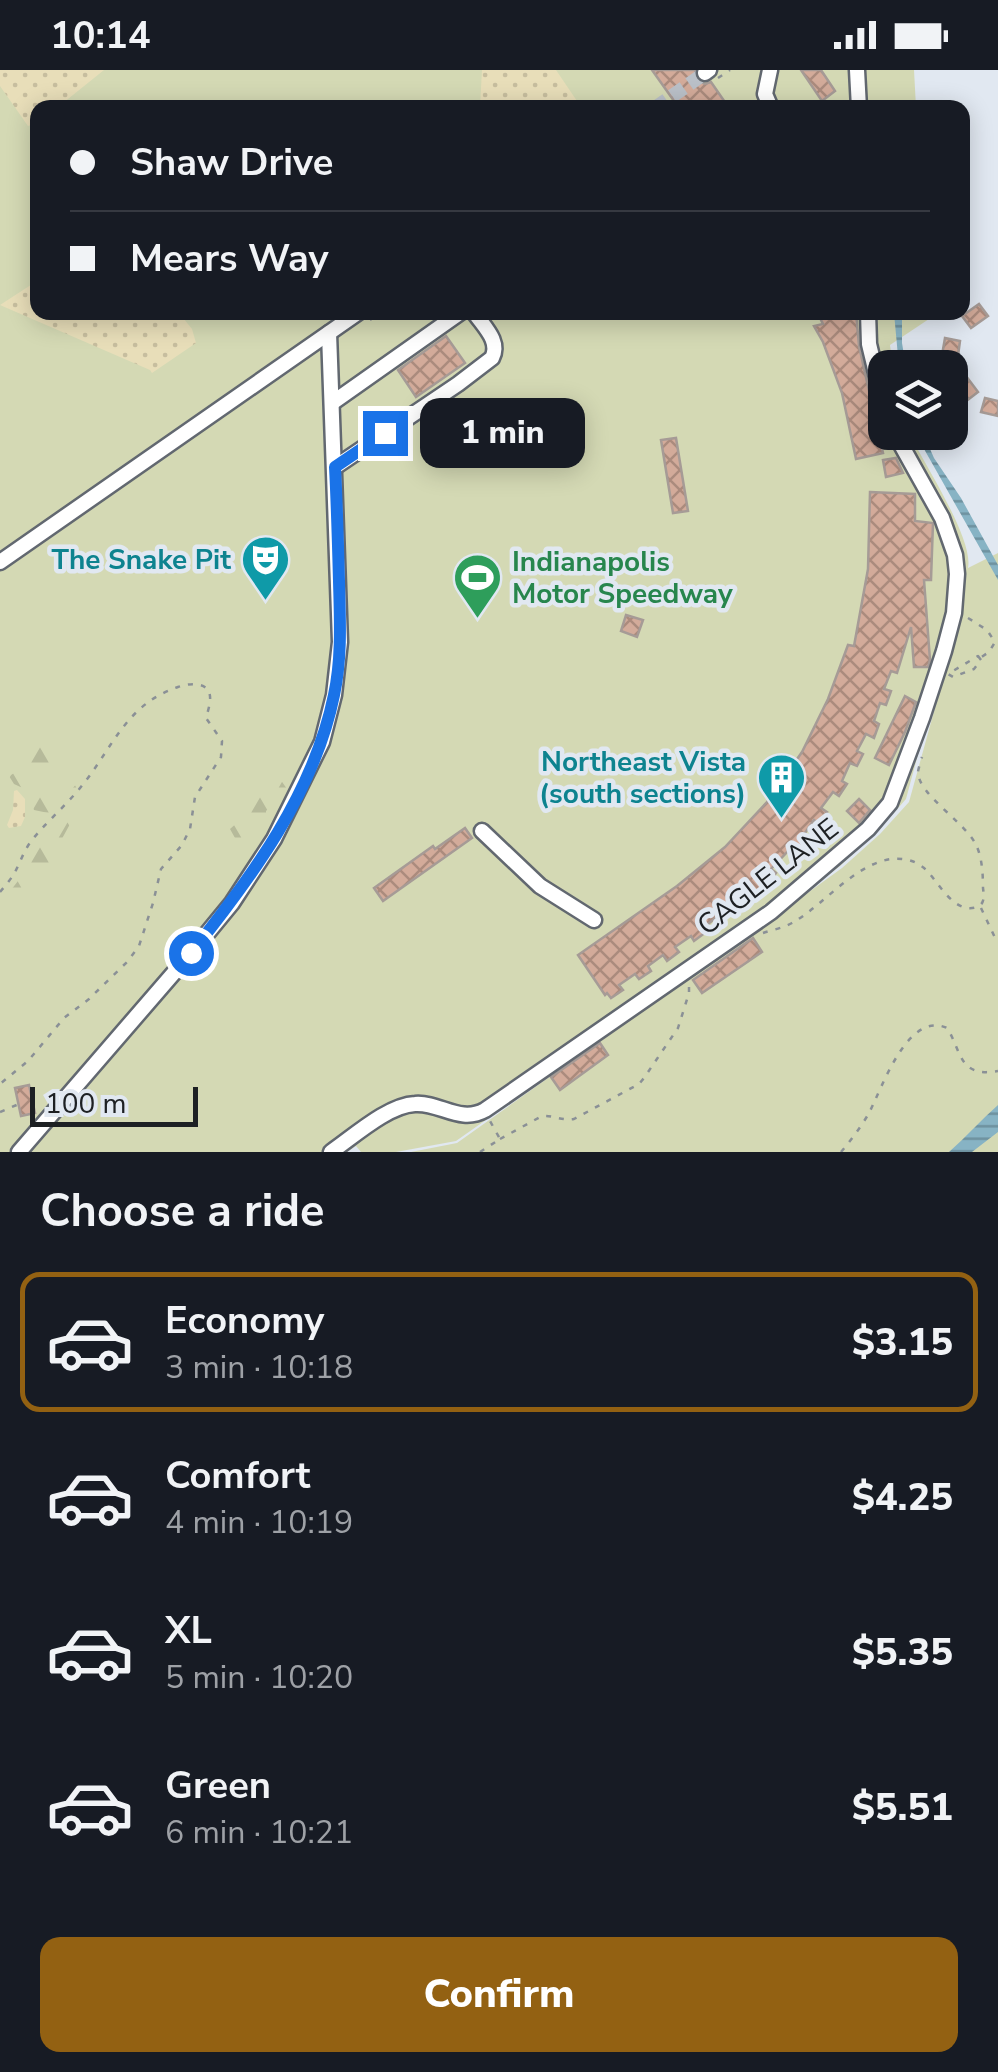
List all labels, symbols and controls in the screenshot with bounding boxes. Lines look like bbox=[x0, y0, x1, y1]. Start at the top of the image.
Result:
text: 10:14 bbox=[50, 10, 151, 61]
text: Shaw Drive bbox=[130, 137, 333, 188]
text: Mears Way bbox=[130, 233, 328, 284]
map controls bbox=[868, 350, 968, 450]
button: layers bbox=[868, 350, 968, 450]
callout: 1 min bbox=[420, 398, 585, 468]
route end bbox=[363, 411, 408, 456]
text: 1 min bbox=[460, 411, 545, 454]
theatre icon: The Snake Pit bbox=[240, 534, 292, 602]
place label: The Snake Pit bbox=[52, 541, 231, 579]
place label: Indianapolis Motor Speedway bbox=[512, 543, 733, 613]
sports icon: Indianapolis Motor Speedway bbox=[451, 552, 503, 620]
place label: Northeast Vista (south sections) bbox=[539, 743, 746, 813]
building icon: Northeast Vista (south sections) bbox=[755, 752, 807, 820]
street label: CAGLE LANE bbox=[689, 810, 847, 944]
route start bbox=[169, 931, 214, 976]
scale bar bbox=[30, 1082, 198, 1126]
text: 100 m bbox=[45, 1085, 127, 1123]
text: Choose a ride bbox=[40, 1181, 325, 1242]
text: Economy bbox=[165, 1295, 324, 1346]
icon: car bbox=[45, 1297, 135, 1387]
text: $3.15 bbox=[852, 1317, 953, 1368]
text: 3 min · 10:18 bbox=[165, 1346, 353, 1389]
text: Comfort bbox=[165, 1450, 310, 1501]
icon: car bbox=[45, 1452, 135, 1542]
text: $4.25 bbox=[852, 1472, 953, 1523]
text: 4 min · 10:19 bbox=[165, 1501, 353, 1544]
text: XL bbox=[165, 1605, 212, 1656]
icon: car bbox=[45, 1607, 135, 1697]
text: $5.35 bbox=[852, 1627, 953, 1678]
text: 5 min · 10:20 bbox=[165, 1656, 353, 1699]
text: Green bbox=[165, 1760, 271, 1811]
icon: car bbox=[45, 1762, 135, 1852]
text: $5.51 bbox=[852, 1782, 953, 1833]
text: 6 min · 10:21 bbox=[165, 1811, 353, 1854]
button: Confirm bbox=[40, 1937, 958, 2052]

